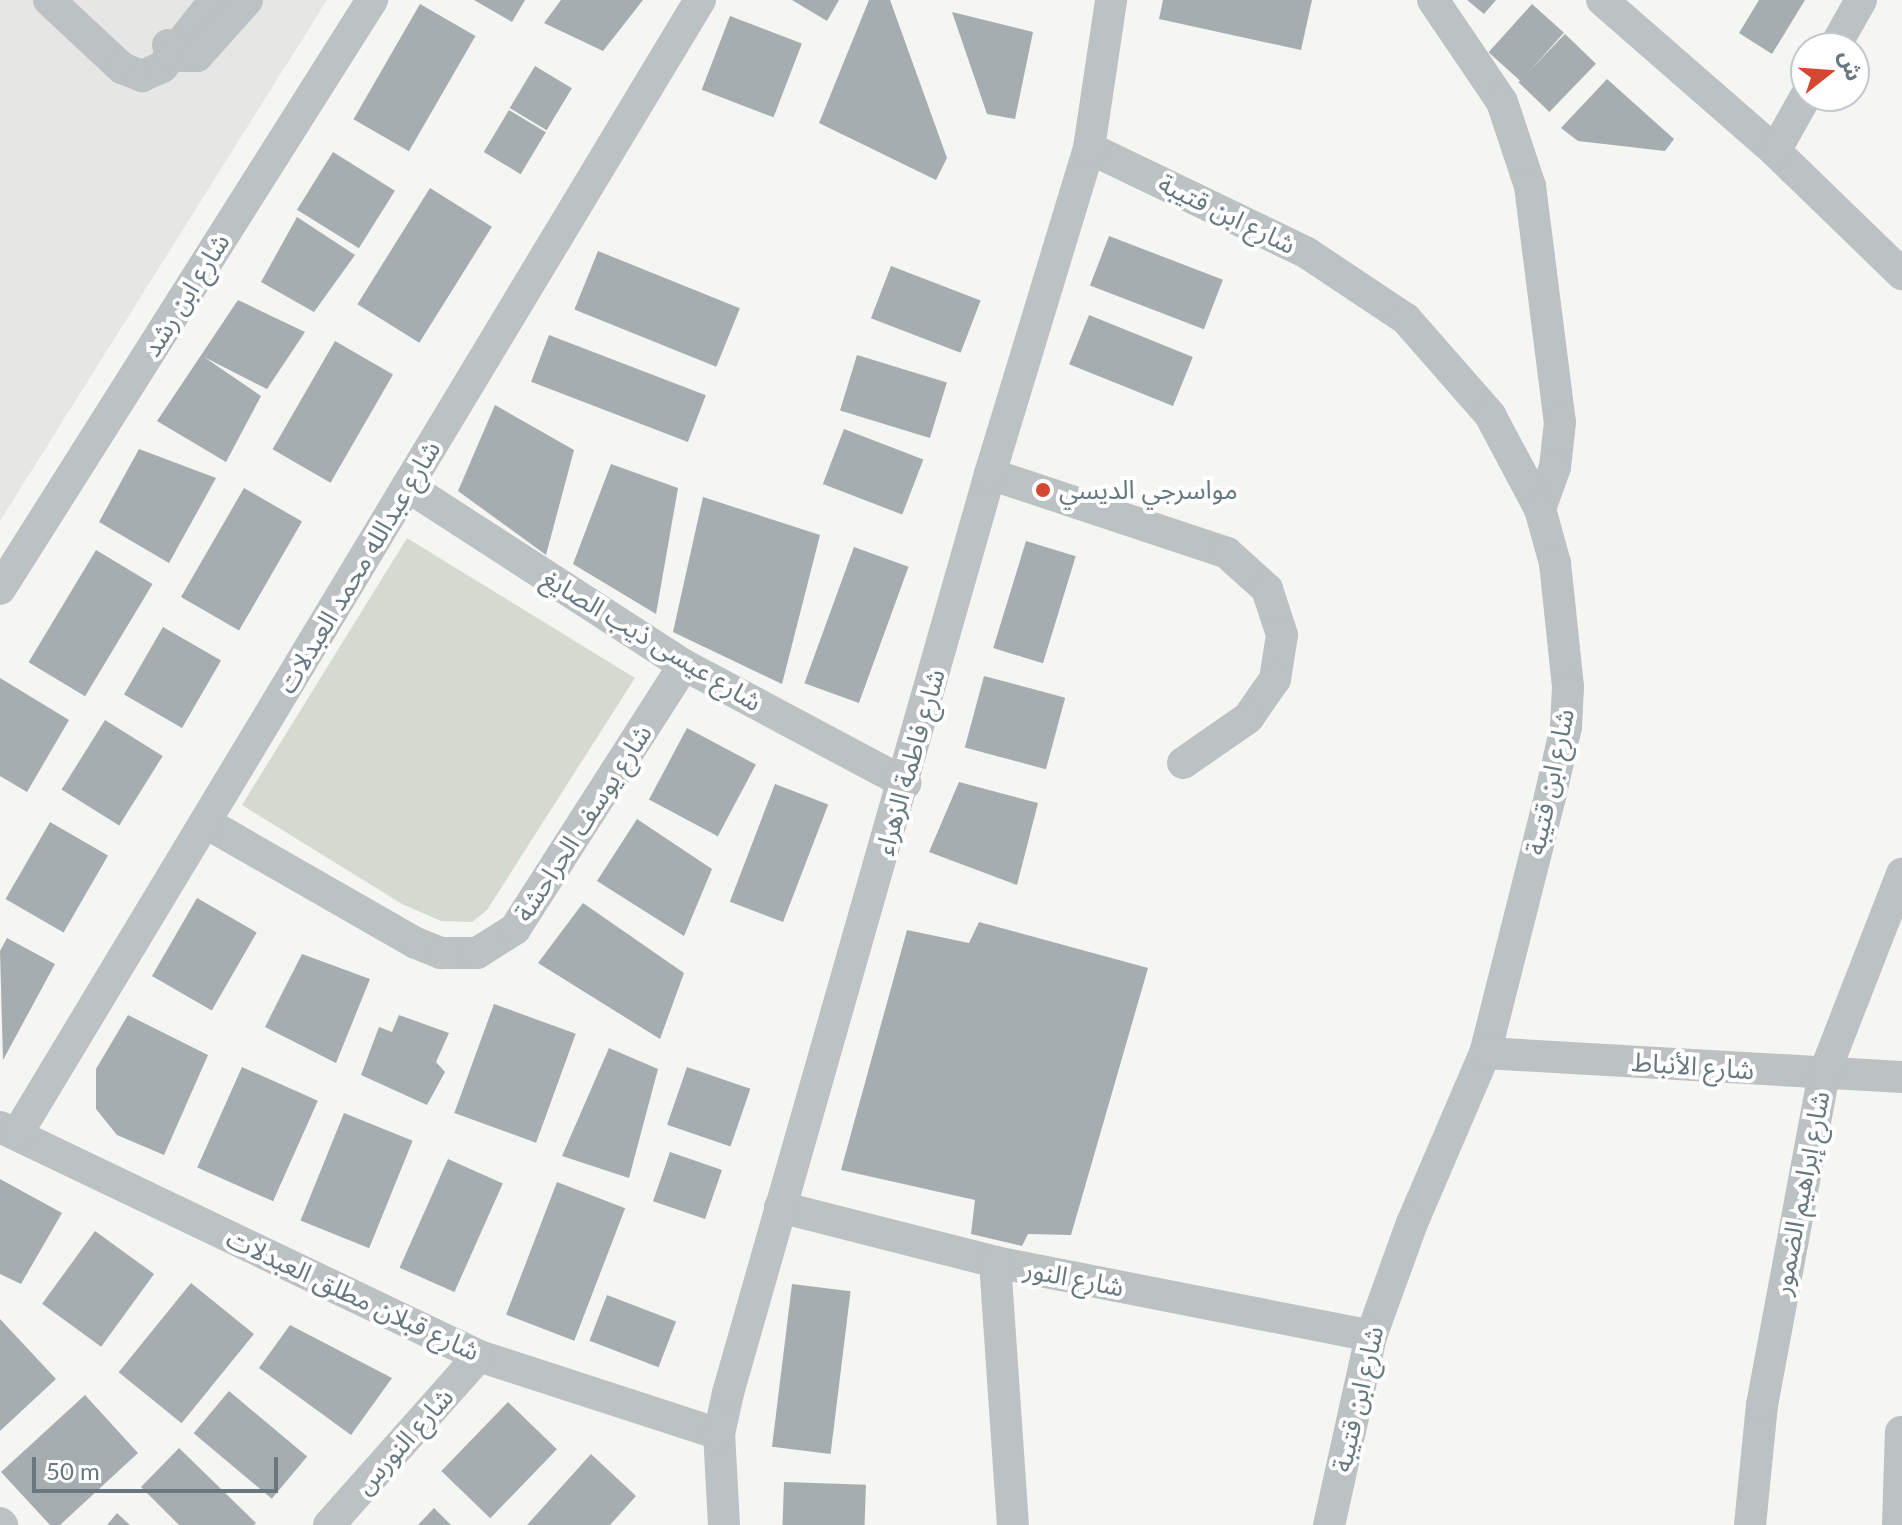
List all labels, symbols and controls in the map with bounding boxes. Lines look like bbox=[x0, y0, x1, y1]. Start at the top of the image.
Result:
north arrow bbox=[1790, 32, 1870, 112]
text: ش bbox=[1834, 47, 1869, 84]
street label: شارع ابن قتيبة bbox=[1153, 167, 1301, 261]
street label: شارع ابن رشد bbox=[136, 228, 236, 362]
street label: شارع عبدالله محمد العبدلات bbox=[271, 435, 447, 699]
place label: مواسرجي الديسي bbox=[1059, 474, 1238, 506]
marker: مواسرجي الديسي bbox=[1034, 481, 1052, 499]
street label: شارع عيسى ذيب الصايغ bbox=[537, 562, 767, 718]
street label: شارع فاطمة الزهراء bbox=[869, 665, 951, 859]
street label: شارع ابن قتيبة bbox=[1519, 706, 1581, 858]
street label: شارع يوسف الحراحشة bbox=[508, 719, 658, 927]
street label: شارع الأنباط bbox=[1631, 1046, 1755, 1086]
street label: شارع إبراهيم الضمور bbox=[1766, 1089, 1836, 1297]
street label: شارع قبلان مطلق العبدلات bbox=[221, 1223, 485, 1367]
street label: شارع النور bbox=[1021, 1253, 1127, 1303]
street label: شارع ابن قتيبة bbox=[1326, 1323, 1390, 1475]
street label: شارع النورس bbox=[348, 1382, 460, 1500]
scale bar bbox=[36, 1441, 282, 1491]
text: 50 m bbox=[46, 1456, 100, 1485]

